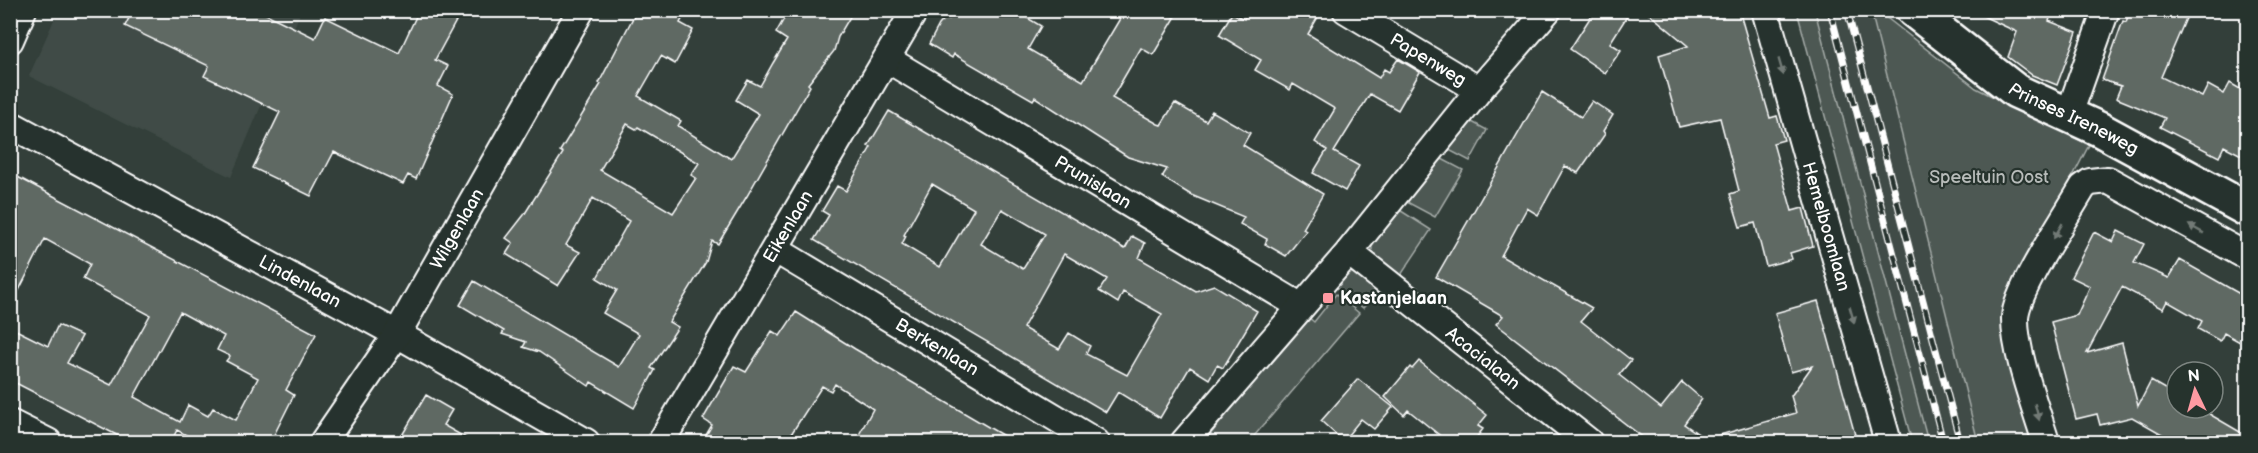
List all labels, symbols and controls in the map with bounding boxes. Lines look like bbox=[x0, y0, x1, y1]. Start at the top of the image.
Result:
street label: Papenweg bbox=[1386, 29, 1470, 90]
one-way arrow bbox=[1777, 58, 1786, 76]
street label: Prinses Ireneweg bbox=[2004, 78, 2142, 159]
street label: Prunislaan bbox=[1051, 151, 1135, 213]
street label: Hemelboomlaan bbox=[1798, 159, 1855, 293]
park label: Speeltuin Oost bbox=[1929, 167, 2049, 188]
street label: Wilgenlaan bbox=[426, 185, 488, 273]
street label: Eikenlaan bbox=[758, 187, 817, 266]
one-way arrow bbox=[2054, 222, 2064, 239]
one-way arrow bbox=[2188, 224, 2205, 234]
street label: Lindenlaan bbox=[255, 251, 345, 312]
place label: Kastanjelaan bbox=[1340, 288, 1447, 309]
marker: Kastanjelaan bbox=[1321, 291, 1335, 305]
one-way arrow bbox=[1847, 306, 1857, 324]
street label: Berkenlaan bbox=[892, 314, 983, 380]
street label: Acacialaan bbox=[1442, 322, 1524, 394]
north arrow bbox=[2165, 360, 2225, 420]
text: N bbox=[2187, 367, 2201, 387]
one-way arrow bbox=[2033, 403, 2042, 421]

